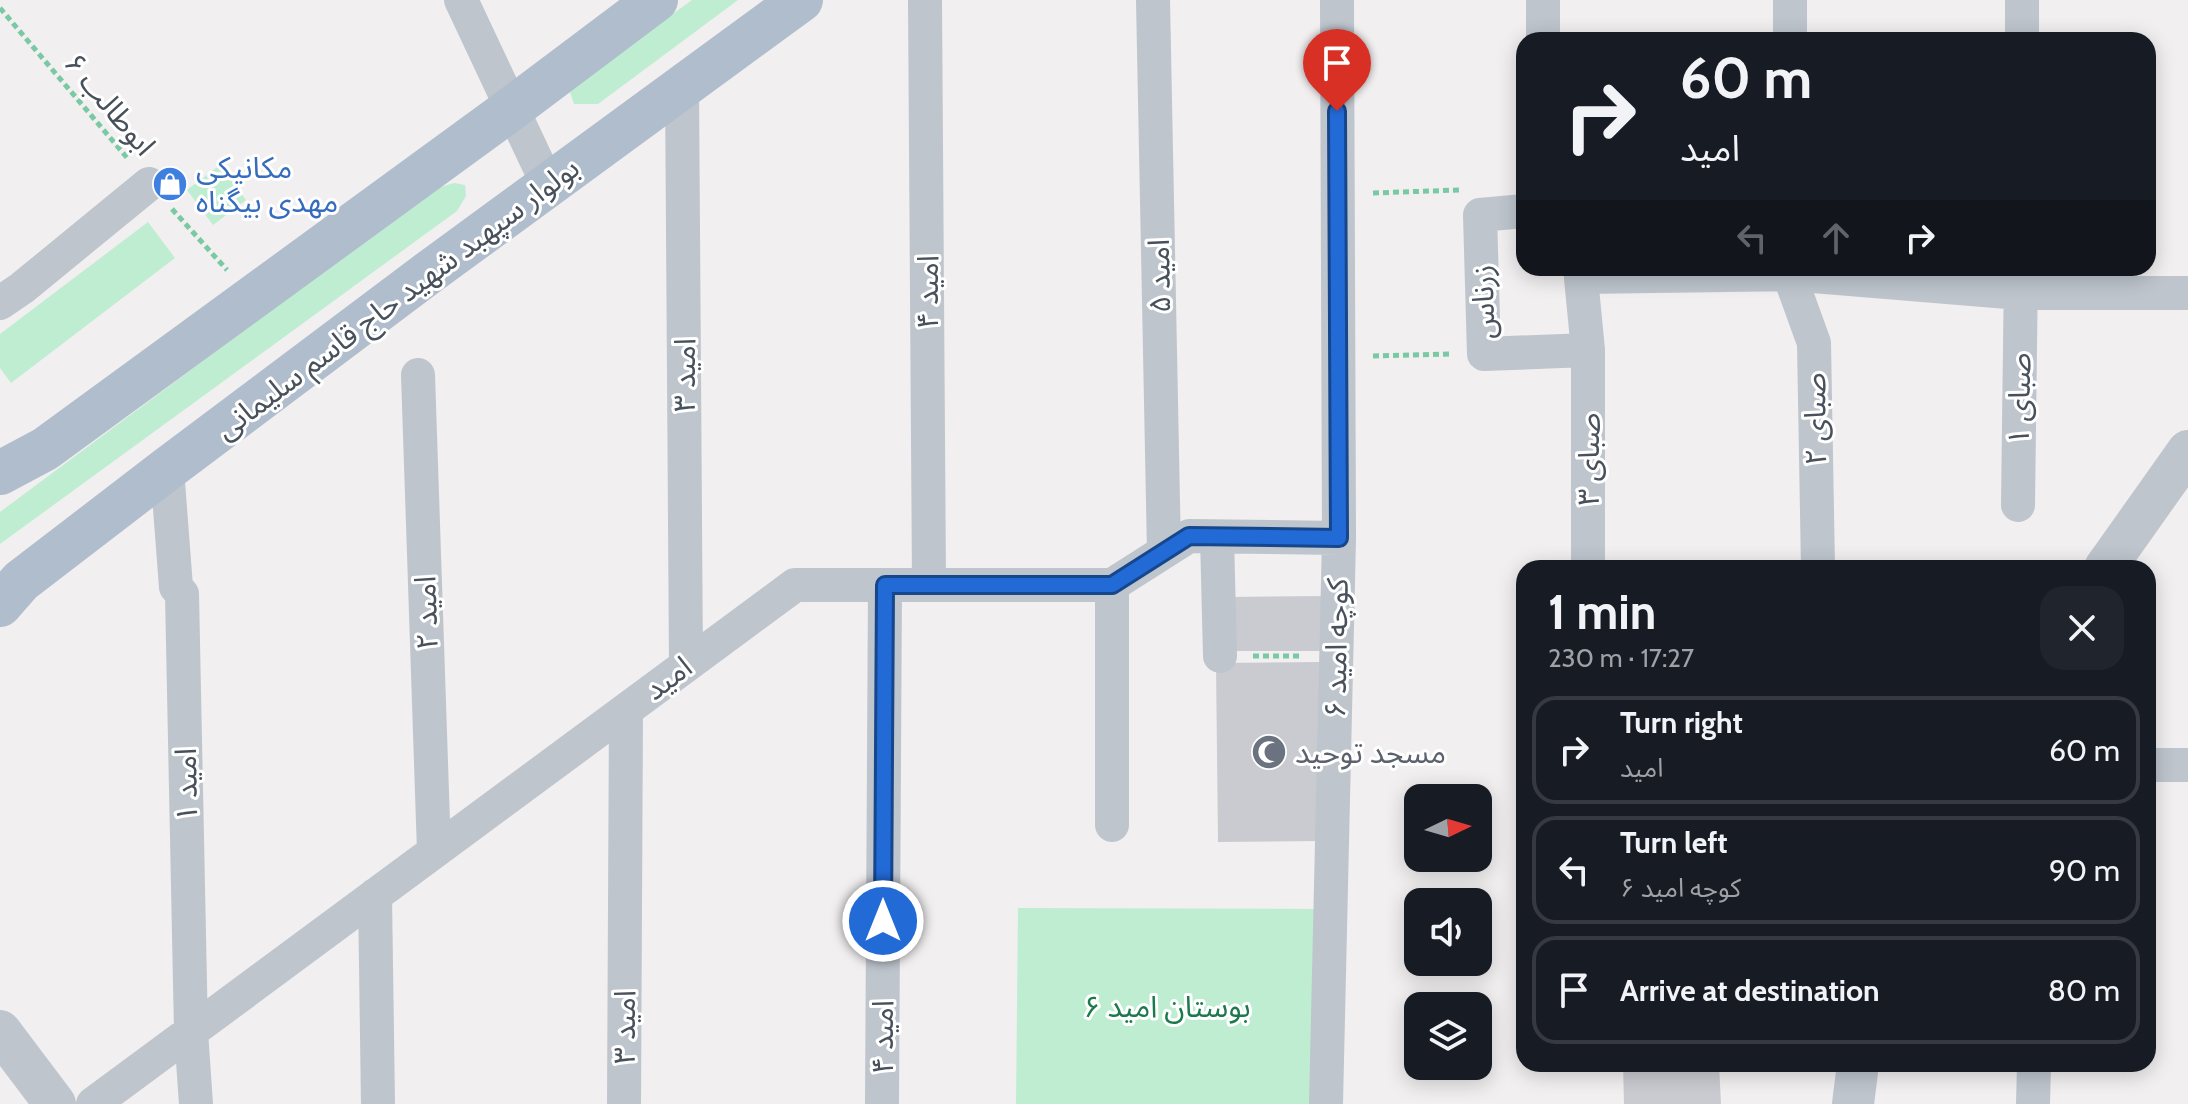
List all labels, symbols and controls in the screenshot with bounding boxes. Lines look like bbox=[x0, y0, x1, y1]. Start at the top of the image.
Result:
pin bbox=[1303, 29, 1371, 111]
icon: arrive bbox=[1315, 41, 1359, 85]
text: 60 m bbox=[1680, 44, 1812, 112]
street label: ابوطالب ۶ bbox=[56, 45, 164, 163]
icon: right bbox=[1548, 64, 1652, 168]
text: امید bbox=[1680, 126, 1740, 170]
place label: مکانیکی مهدی بیگناه bbox=[196, 149, 338, 220]
street label: بولوار سپهبد شهید حاج قاسم سلیمانی bbox=[208, 149, 589, 451]
shop icon: مکانیکی مهدی بیگناه bbox=[151, 165, 189, 203]
icon: left bbox=[1730, 216, 1774, 260]
icon: ahead bbox=[1814, 216, 1858, 260]
icon: right bbox=[1898, 216, 1942, 260]
street label: امید ۵ bbox=[1140, 239, 1178, 313]
street label: امید ۴ bbox=[909, 255, 946, 329]
street label: زرناس bbox=[1463, 264, 1503, 340]
street label: امید ۳ bbox=[666, 338, 703, 412]
street label: صبای ۱ bbox=[2000, 352, 2038, 446]
street label: صبای ۲ bbox=[1796, 372, 1834, 466]
street label: صبای ۳ bbox=[1570, 413, 1607, 505]
street label: امید ۲ bbox=[406, 575, 446, 651]
street label: کوچه امید ۶ bbox=[1316, 577, 1357, 718]
text: 1 min bbox=[1548, 583, 1656, 641]
button: close bbox=[2040, 586, 2124, 670]
text: 230 m · 17:27 bbox=[1548, 642, 1694, 674]
street label: امید bbox=[637, 648, 699, 708]
text: Turn right bbox=[1620, 704, 1743, 741]
icon: right bbox=[1552, 728, 1596, 772]
text: 60 m bbox=[2049, 732, 2120, 769]
mosque icon: مسجد توحید bbox=[1250, 733, 1288, 771]
place label: مسجد توحید bbox=[1295, 734, 1446, 771]
street label: امید ۱ bbox=[167, 748, 205, 822]
text: امید bbox=[1620, 752, 1663, 784]
north arrow bbox=[1404, 784, 1492, 872]
map controls bbox=[1404, 784, 1492, 1080]
text: Turn left bbox=[1620, 824, 1728, 861]
icon: left bbox=[1552, 848, 1596, 892]
text: 90 m bbox=[2049, 852, 2120, 889]
text: کوچه امید ۶ bbox=[1620, 872, 1741, 904]
position arrow bbox=[841, 879, 925, 963]
button: sound bbox=[1404, 888, 1492, 976]
icon: arrive bbox=[1552, 968, 1596, 1012]
text: Arrive at destination bbox=[1620, 972, 1880, 1009]
text: 80 m bbox=[2048, 972, 2120, 1009]
park label: بوستان امید ۶ bbox=[1084, 988, 1250, 1025]
street label: امید ۳ bbox=[606, 990, 643, 1064]
button: layers bbox=[1404, 992, 1492, 1080]
street label: امید ۴ bbox=[864, 1000, 901, 1074]

